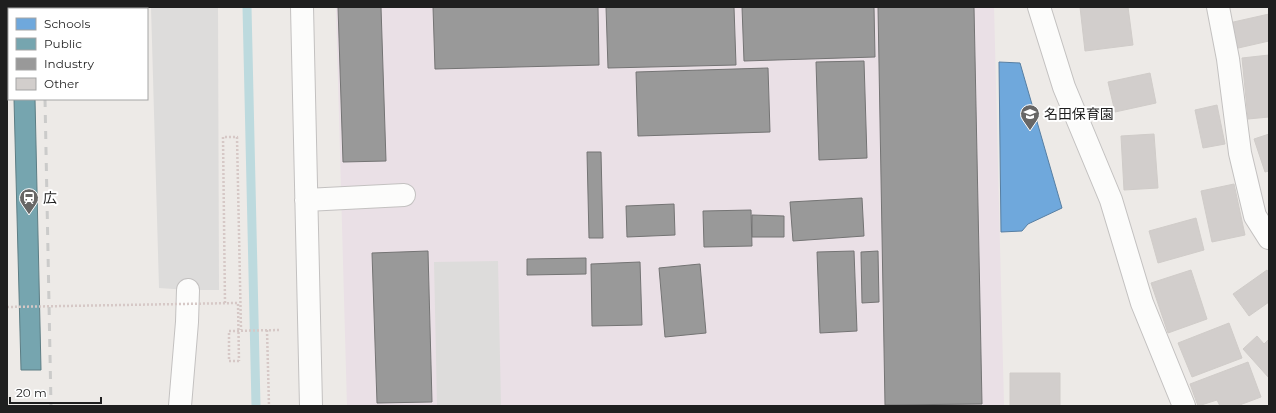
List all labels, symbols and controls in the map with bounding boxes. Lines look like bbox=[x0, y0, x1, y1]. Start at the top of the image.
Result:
legend bbox=[8, 8, 148, 100]
text: Schools bbox=[44, 16, 90, 31]
text: Public bbox=[44, 36, 82, 51]
text: Industry bbox=[44, 56, 94, 71]
text: Other bbox=[44, 76, 79, 91]
school or university icon: 名田保育園 bbox=[1019, 103, 1041, 131]
place label: 名田保育園 bbox=[1044, 105, 1114, 123]
station icon: 広 bbox=[18, 187, 40, 215]
place label: 広 bbox=[43, 189, 57, 207]
scale bar bbox=[10, 379, 101, 405]
text: 20 m bbox=[16, 385, 47, 400]

